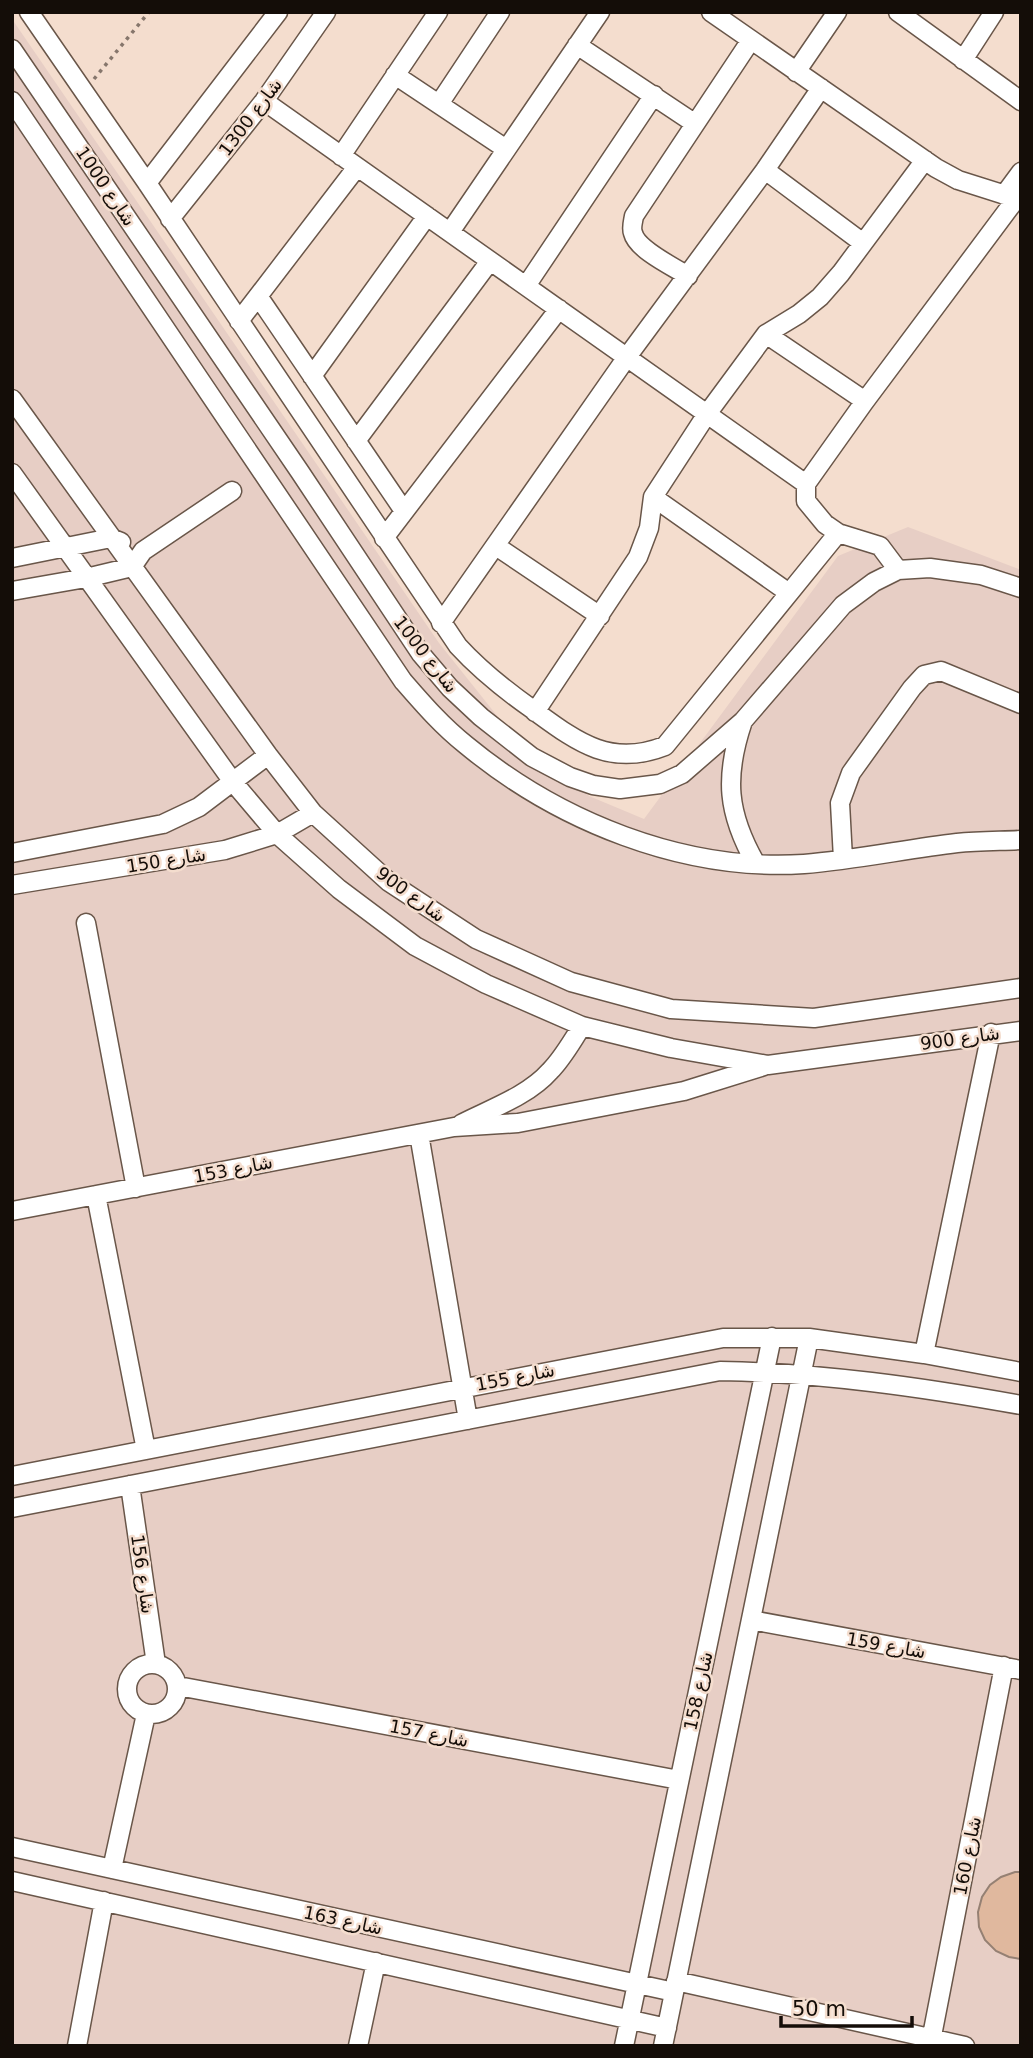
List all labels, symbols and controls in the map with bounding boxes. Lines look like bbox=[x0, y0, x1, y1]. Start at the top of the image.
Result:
street label: شارع 1300 bbox=[214, 74, 287, 160]
street label: شارع 1000 bbox=[71, 142, 140, 230]
street label: شارع 1000 bbox=[389, 611, 462, 697]
street label: شارع 150 bbox=[125, 843, 207, 878]
street label: شارع 900 bbox=[372, 862, 450, 927]
street label: شارع 900 bbox=[919, 1022, 1001, 1055]
street label: شارع 153 bbox=[192, 1151, 275, 1188]
street label: شارع 155 bbox=[474, 1359, 557, 1396]
street label: شارع 156 bbox=[126, 1533, 159, 1615]
street label: شارع 159 bbox=[845, 1628, 927, 1663]
street label: شارع 158 bbox=[679, 1650, 718, 1733]
street label: شارع 157 bbox=[387, 1715, 470, 1752]
street label: شارع 160 bbox=[949, 1815, 986, 1898]
street label: شارع 163 bbox=[301, 1901, 384, 1940]
scale bar bbox=[781, 1984, 912, 2028]
text: 50 m bbox=[792, 1997, 846, 2021]

